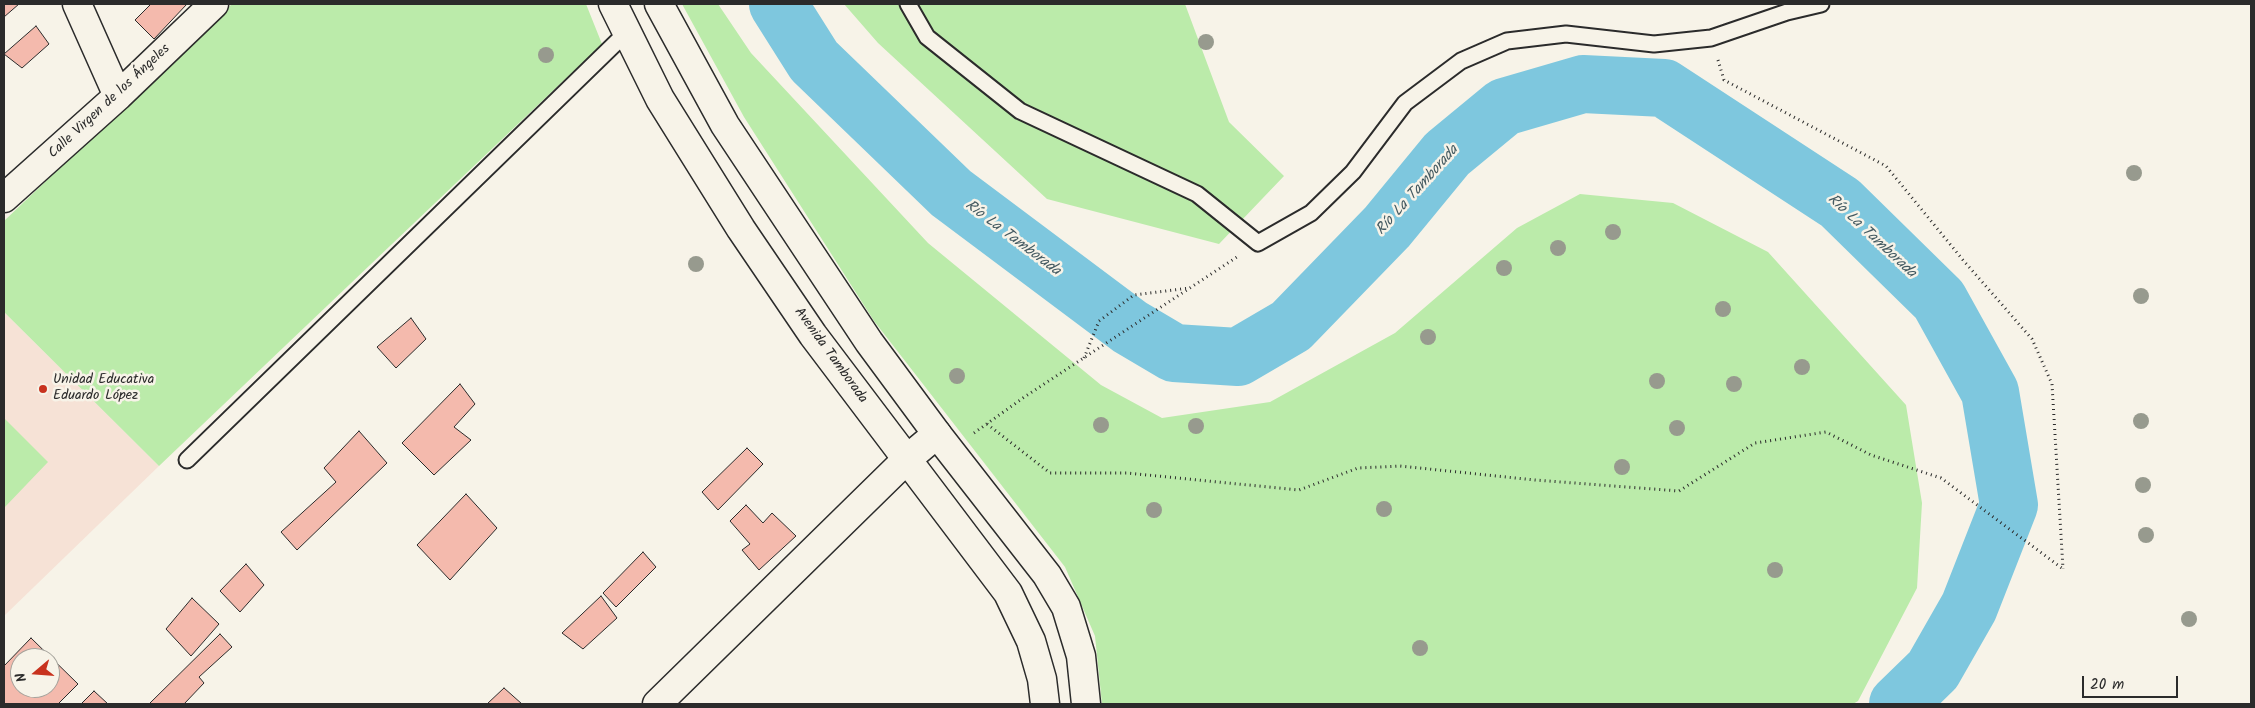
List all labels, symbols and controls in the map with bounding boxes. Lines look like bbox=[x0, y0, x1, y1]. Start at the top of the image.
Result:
street label: Calle Virgen de los Ángeles bbox=[46, 41, 174, 163]
water label: Río La Tamborada bbox=[1373, 142, 1463, 240]
water label: Río La Tamborada bbox=[1823, 191, 1919, 283]
water label: Río La Tamborada bbox=[961, 197, 1063, 281]
street label: Avenida Tamborada bbox=[790, 305, 870, 407]
place label: Unidad Educativa Eduardo López bbox=[53, 373, 154, 406]
marker: Unidad Educativa Eduardo López bbox=[37, 383, 49, 395]
north arrow bbox=[10, 648, 60, 698]
scale bar bbox=[2085, 666, 2181, 698]
text: N bbox=[10, 670, 34, 685]
text: 20 m bbox=[2090, 673, 2124, 697]

